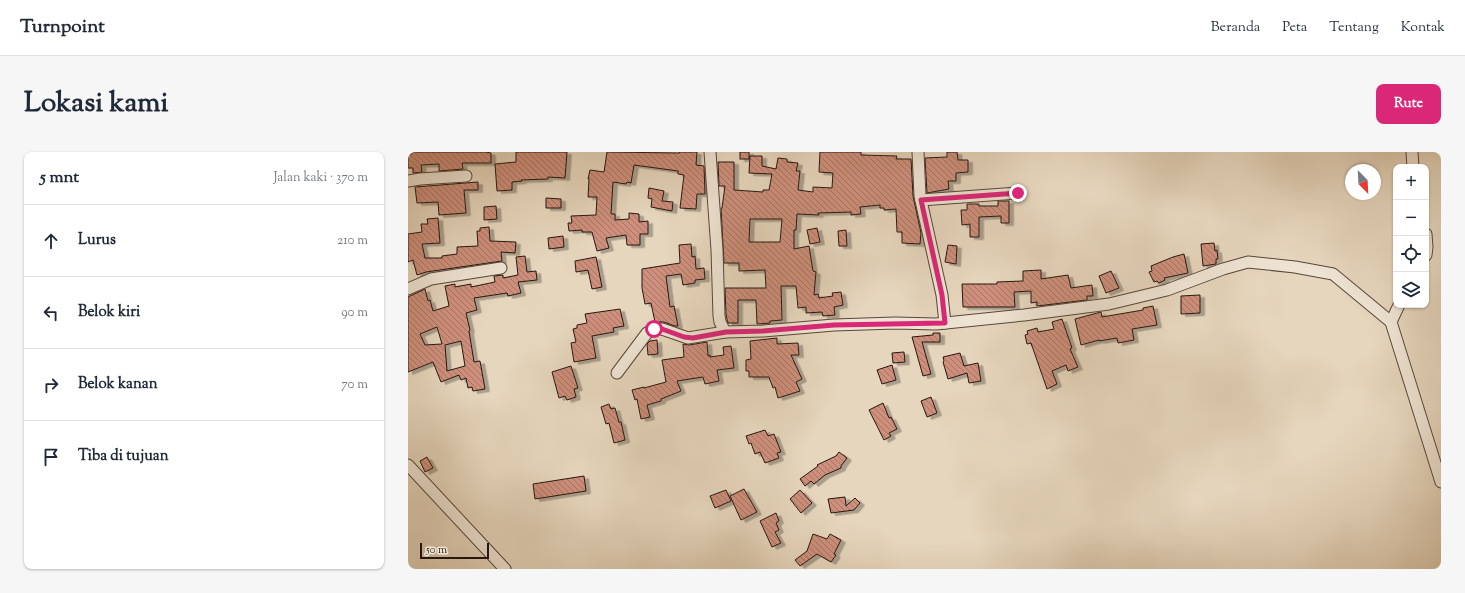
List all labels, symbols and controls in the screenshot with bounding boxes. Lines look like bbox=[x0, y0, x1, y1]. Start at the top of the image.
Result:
text: Turnpoint bbox=[20, 14, 105, 41]
text: Beranda bbox=[1211, 18, 1260, 38]
text: Peta bbox=[1282, 18, 1307, 38]
text: Tentang bbox=[1329, 18, 1379, 38]
text: Kontak bbox=[1401, 18, 1445, 38]
text: Lokasi kami bbox=[24, 84, 168, 124]
button: Rute bbox=[1376, 84, 1441, 124]
north arrow bbox=[1345, 164, 1381, 200]
map controls bbox=[1393, 164, 1429, 308]
button: + bbox=[1393, 164, 1429, 200]
text: 5 mnt bbox=[40, 166, 79, 190]
text: Jalan kaki · 370 m bbox=[274, 169, 368, 187]
route end bbox=[1009, 184, 1027, 202]
button: − bbox=[1393, 200, 1429, 236]
icon: ahead bbox=[40, 230, 62, 252]
text: Lurus bbox=[78, 230, 116, 251]
text: 210 m bbox=[337, 232, 368, 250]
button: locate bbox=[1393, 236, 1429, 272]
button: layers bbox=[1393, 272, 1429, 308]
icon: left bbox=[40, 302, 62, 324]
text: Belok kiri bbox=[78, 302, 140, 323]
text: 90 m bbox=[341, 304, 368, 322]
route start bbox=[645, 320, 663, 338]
icon: right bbox=[40, 374, 62, 396]
text: Belok kanan bbox=[78, 374, 158, 395]
text: 70 m bbox=[341, 376, 368, 394]
icon: arrive bbox=[40, 446, 62, 468]
text: Tiba di tujuan bbox=[78, 446, 169, 467]
scale bar bbox=[420, 541, 489, 560]
text: 50 m bbox=[426, 542, 447, 558]

